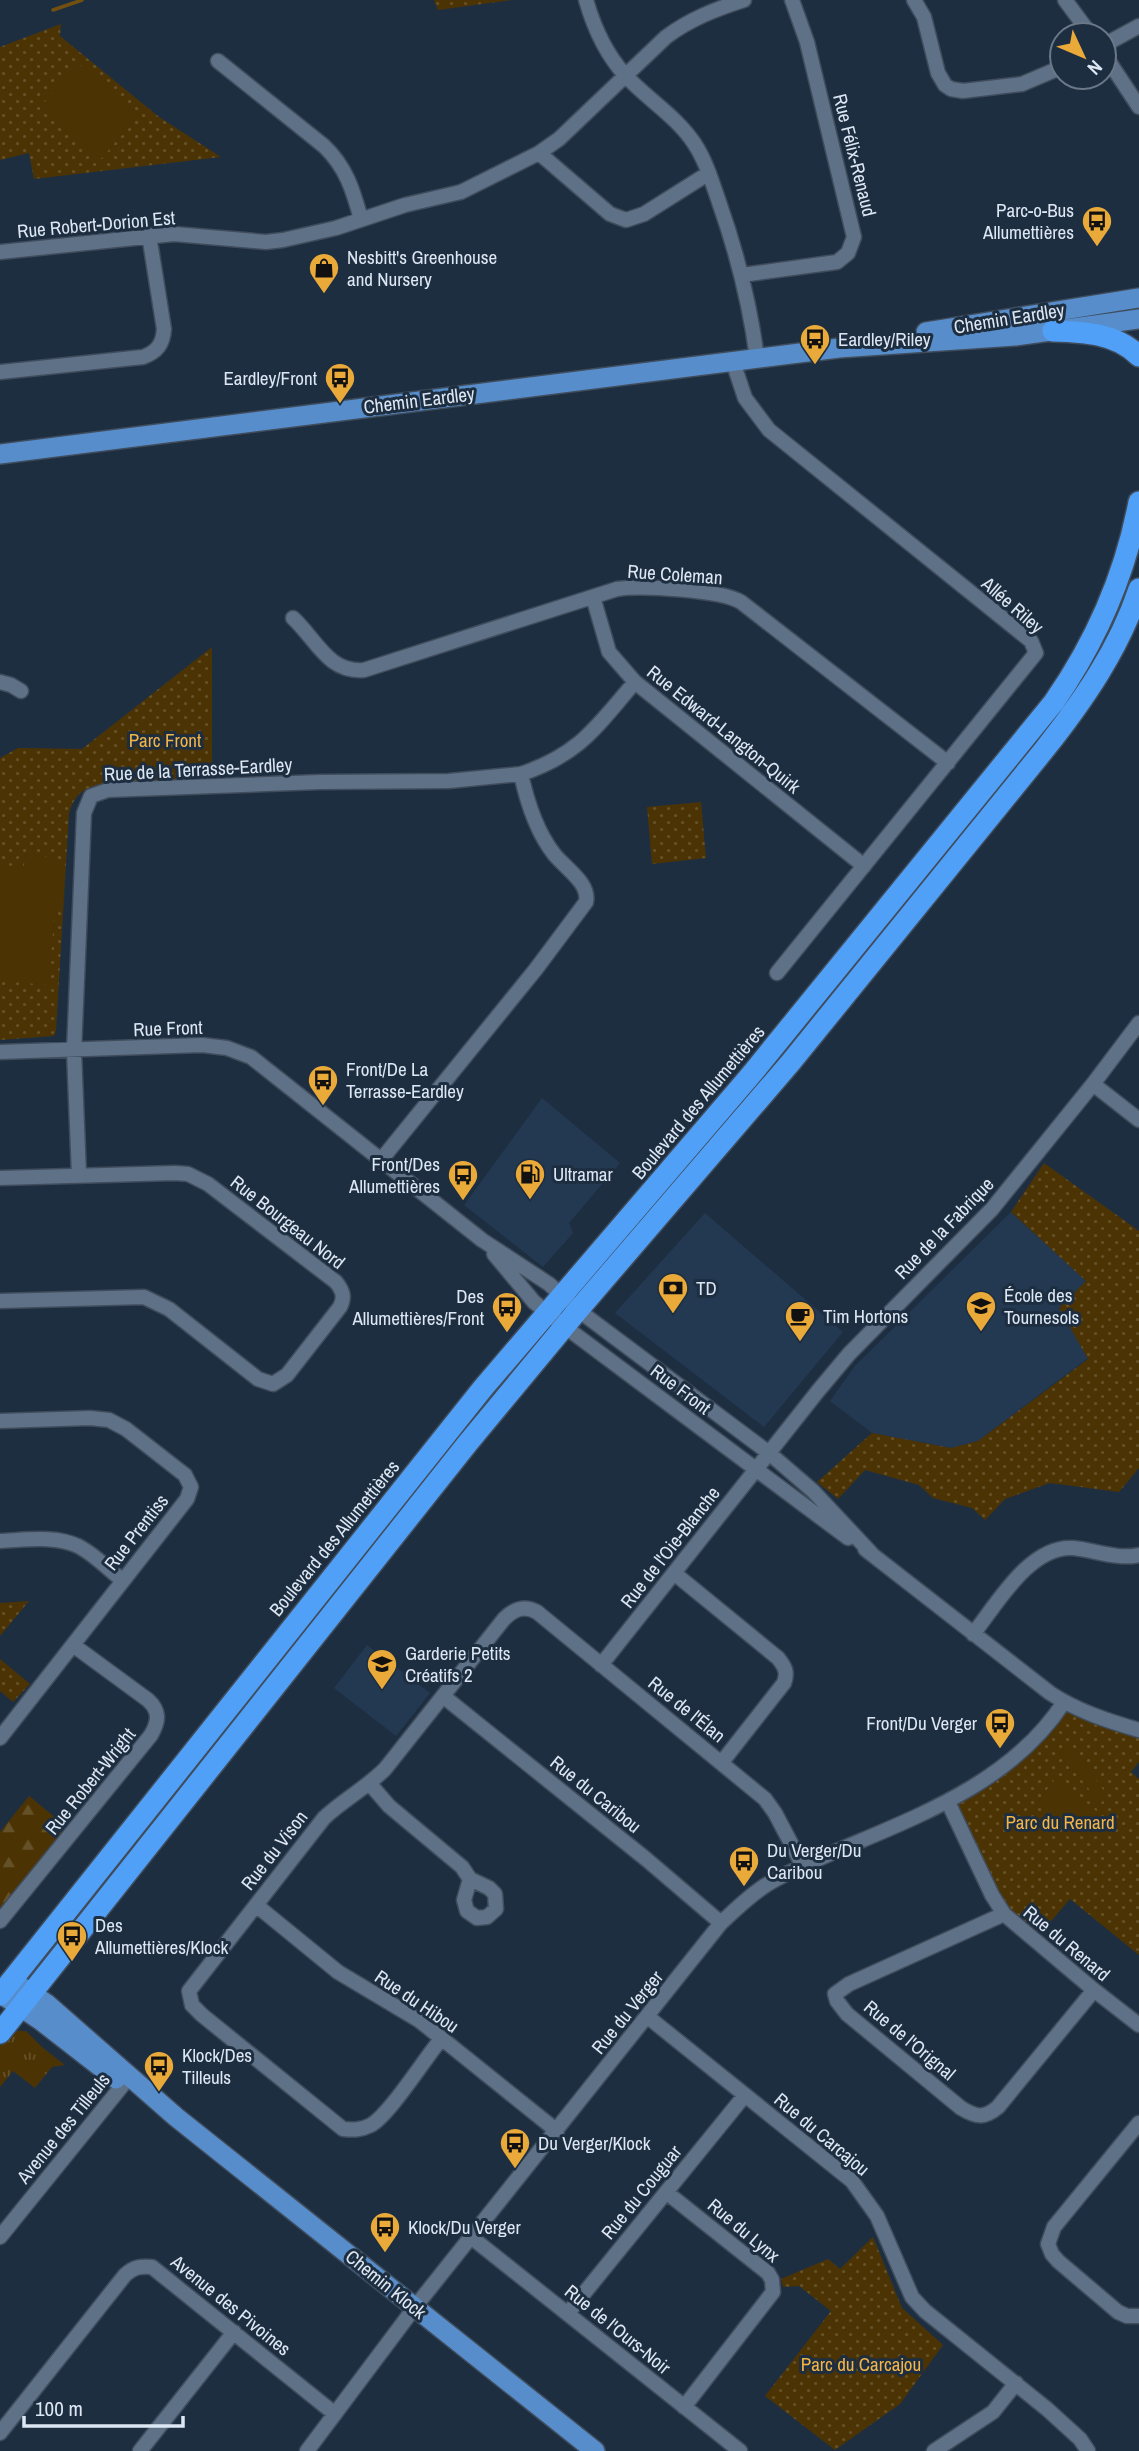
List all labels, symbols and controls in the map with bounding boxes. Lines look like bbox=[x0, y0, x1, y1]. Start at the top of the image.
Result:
north arrow bbox=[1048, 21, 1118, 91]
text: N bbox=[1082, 55, 1108, 81]
street label: Rue Félix-Renaud bbox=[827, 91, 883, 219]
place label: Parc-o-Bus Allumettières bbox=[982, 197, 1074, 245]
street label: Rue Robert-Dorion Est bbox=[16, 204, 177, 244]
bus stop icon: Parc-o-Bus Allumettières bbox=[1080, 204, 1114, 248]
place label: Nesbitt's Greenhouse and Nursery bbox=[347, 244, 497, 292]
shop icon: Nesbitt's Greenhouse and Nursery bbox=[307, 251, 341, 295]
street label: Chemin Eardley bbox=[952, 296, 1066, 340]
bus stop icon: Eardley/Riley bbox=[798, 322, 832, 366]
place label: Eardley/Riley bbox=[838, 326, 931, 352]
bus stop icon: Eardley/Front bbox=[323, 361, 357, 405]
place label: Eardley/Front bbox=[223, 365, 318, 391]
street label: Chemin Eardley bbox=[362, 380, 476, 420]
street label: Rue Coleman bbox=[627, 558, 723, 590]
street label: Allée Riley bbox=[976, 570, 1050, 639]
street label: Rue Edward-Langton-Quirk bbox=[642, 659, 806, 799]
park label: Parc Front bbox=[129, 727, 202, 753]
street label: Rue de la Terrasse-Eardley bbox=[103, 751, 293, 787]
street label: Rue Front bbox=[133, 1014, 204, 1042]
street label: Boulevard des Allumettières bbox=[626, 1019, 770, 1185]
place label: Front/De La Terrasse-Eardley bbox=[346, 1056, 464, 1104]
bus stop icon: Front/De La Terrasse-Eardley bbox=[306, 1063, 340, 1107]
place label: Front/Des Allumettières bbox=[348, 1151, 440, 1199]
fuel station icon: Ultramar bbox=[513, 1157, 547, 1201]
bus stop icon: Front/Des Allumettières bbox=[446, 1158, 480, 1202]
place label: Ultramar bbox=[553, 1161, 614, 1187]
street label: Rue Bourgeau Nord bbox=[225, 1169, 351, 1275]
street label: Rue de la Fabrique bbox=[889, 1171, 999, 1285]
bank icon: TD bbox=[656, 1271, 690, 1315]
place label: TD bbox=[696, 1275, 717, 1301]
place label: École des Tournesols bbox=[1004, 1282, 1080, 1330]
place label: Des Allumettières/Front bbox=[351, 1283, 485, 1331]
school or university icon: École des Tournesols bbox=[964, 1289, 998, 1333]
bus stop icon: Des Allumettières/Front bbox=[490, 1290, 524, 1334]
cafe icon: Tim Hortons bbox=[783, 1299, 817, 1343]
place label: Tim Hortons bbox=[823, 1303, 909, 1329]
street label: Rue Front bbox=[646, 1358, 717, 1421]
street label: Boulevard des Allumettières bbox=[263, 1454, 405, 1622]
street label: Rue de l'Oie-Blanche bbox=[614, 1481, 726, 1613]
street label: Rue Prentiss bbox=[98, 1488, 174, 1575]
place label: Garderie Petits Créatifs 2 bbox=[405, 1640, 511, 1688]
school or university icon: Garderie Petits Créatifs 2 bbox=[365, 1647, 399, 1691]
street label: Rue de l'Élan bbox=[643, 1670, 731, 1748]
bus stop icon: Front/Du Verger bbox=[983, 1706, 1017, 1750]
place label: Front/Du Verger bbox=[866, 1710, 978, 1736]
street label: Rue Robert-Wright bbox=[39, 1722, 142, 1840]
street label: Rue du Caribou bbox=[545, 1749, 647, 1839]
street label: Rue du Vison bbox=[235, 1805, 313, 1895]
park label: Parc du Renard bbox=[1005, 1809, 1115, 1835]
place label: Du Verger/Du Caribou bbox=[767, 1837, 861, 1885]
bus stop icon: Du Verger/Du Caribou bbox=[727, 1844, 761, 1888]
street label: Rue du Renard bbox=[1018, 1899, 1116, 1987]
place label: Des Allumettières/Klock bbox=[94, 1912, 229, 1960]
bus stop icon: Des Allumettières/Klock bbox=[55, 1919, 89, 1963]
street label: Rue du Hibou bbox=[370, 1963, 464, 2039]
street label: Rue du Verger bbox=[585, 1964, 669, 2059]
street label: Rue de l'Orignal bbox=[859, 1994, 961, 2086]
place label: Klock/Des Tilleuls bbox=[182, 2042, 252, 2090]
bus stop icon: Klock/Des Tilleuls bbox=[142, 2049, 176, 2093]
street label: Avenue des Tilleuls bbox=[10, 2067, 116, 2189]
street label: Rue du Carcajou bbox=[769, 2086, 875, 2182]
bus stop icon: Du Verger/Klock bbox=[498, 2126, 532, 2170]
place label: Du Verger/Klock bbox=[538, 2130, 651, 2156]
street label: Rue du Couguar bbox=[595, 2139, 688, 2245]
street label: Rue du Lynx bbox=[702, 2192, 786, 2268]
bus stop icon: Klock/Du Verger bbox=[368, 2210, 402, 2254]
place label: Klock/Du Verger bbox=[408, 2214, 521, 2240]
street label: Chemin Klock bbox=[340, 2243, 432, 2325]
street label: Avenue des Pivoines bbox=[165, 2248, 296, 2361]
street label: Rue de l'Ours-Noir bbox=[560, 2278, 677, 2380]
park label: Parc du Carcajou bbox=[801, 2351, 921, 2377]
scale bar bbox=[24, 2384, 184, 2428]
text: 100 m bbox=[35, 2394, 83, 2423]

